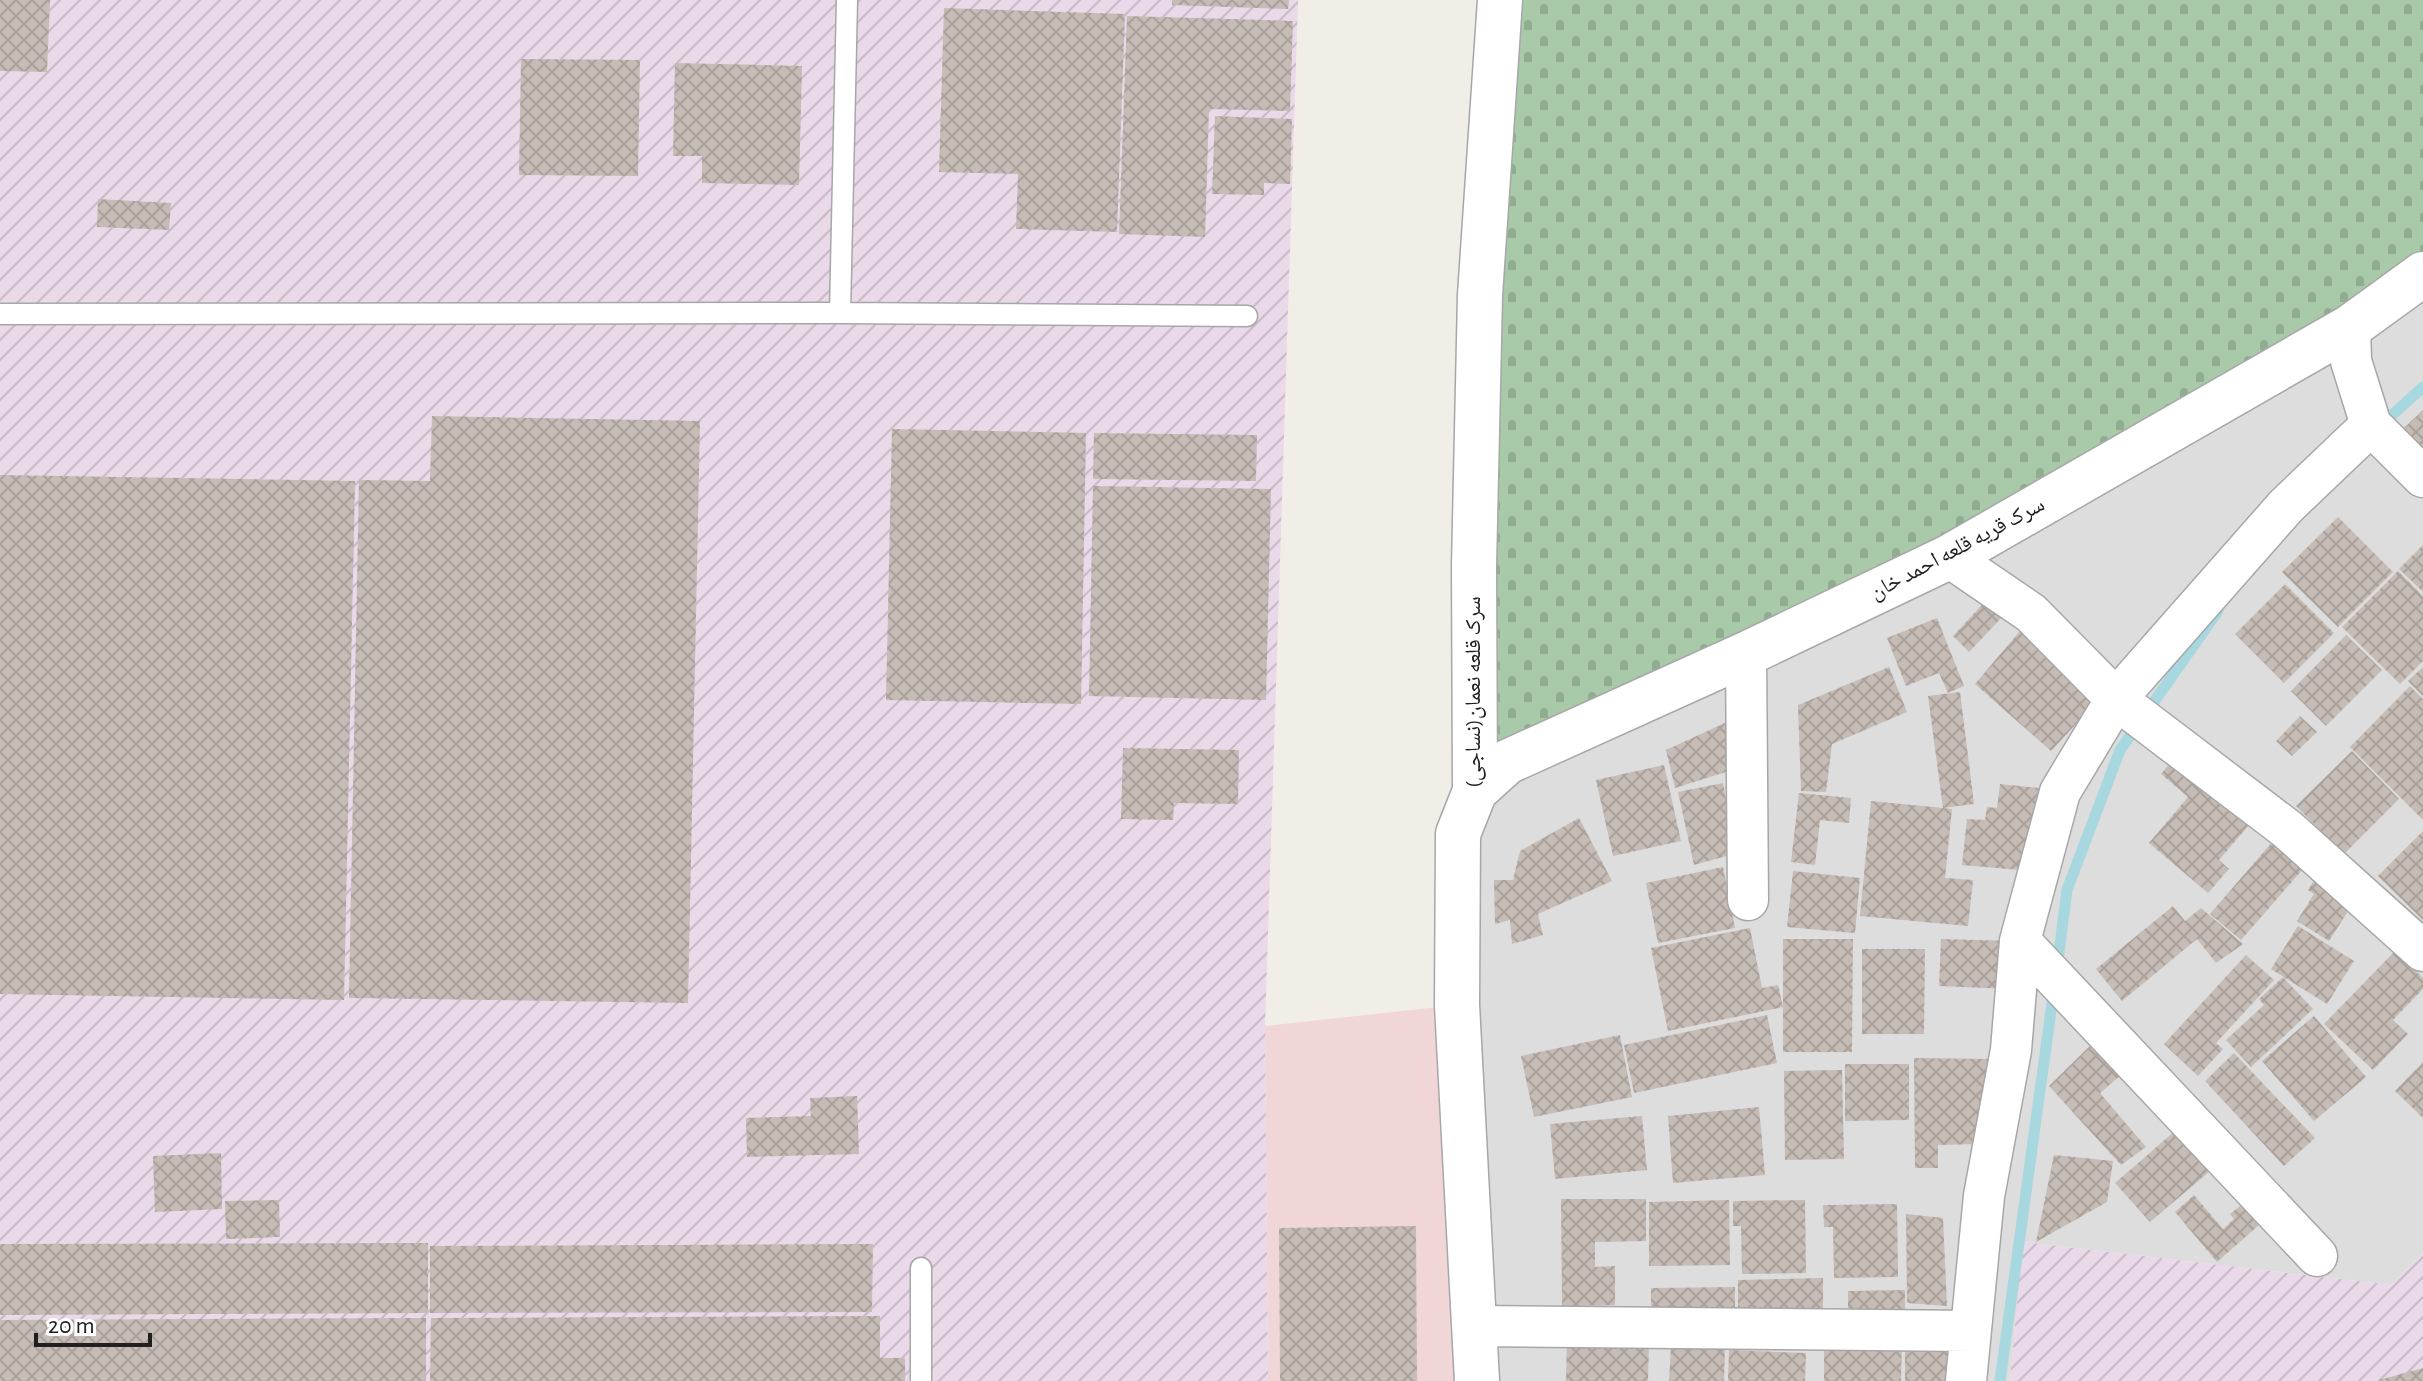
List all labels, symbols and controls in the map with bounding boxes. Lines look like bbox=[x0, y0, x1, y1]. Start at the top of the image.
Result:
street label: سرک قریه قلعه احمد خان bbox=[1866, 493, 2049, 605]
street label: سرک قلعه نعمان(نساجی) bbox=[1462, 596, 1486, 788]
scale bar bbox=[36, 1297, 150, 1347]
text: 20 m bbox=[48, 1314, 95, 1338]

